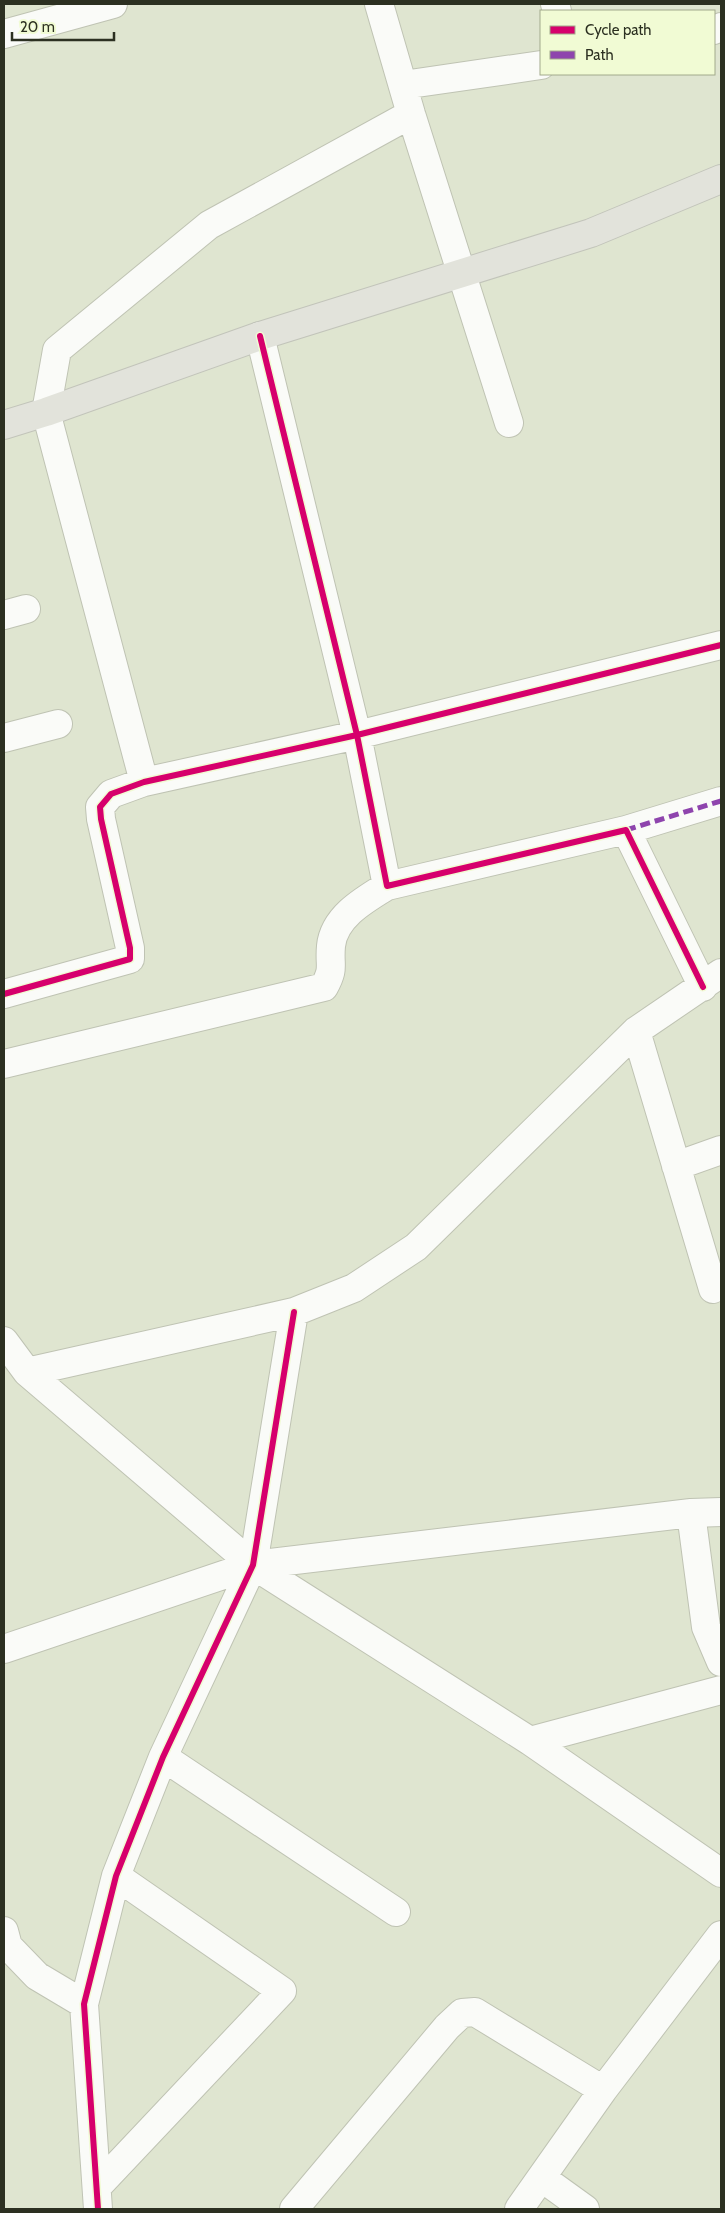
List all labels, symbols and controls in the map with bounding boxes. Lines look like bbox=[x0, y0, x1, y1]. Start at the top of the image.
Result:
scale bar bbox=[12, 10, 115, 42]
legend bbox=[540, 10, 715, 75]
text: 20 m bbox=[20, 18, 55, 36]
text: Cycle path bbox=[585, 21, 651, 39]
text: Path bbox=[585, 46, 614, 64]

